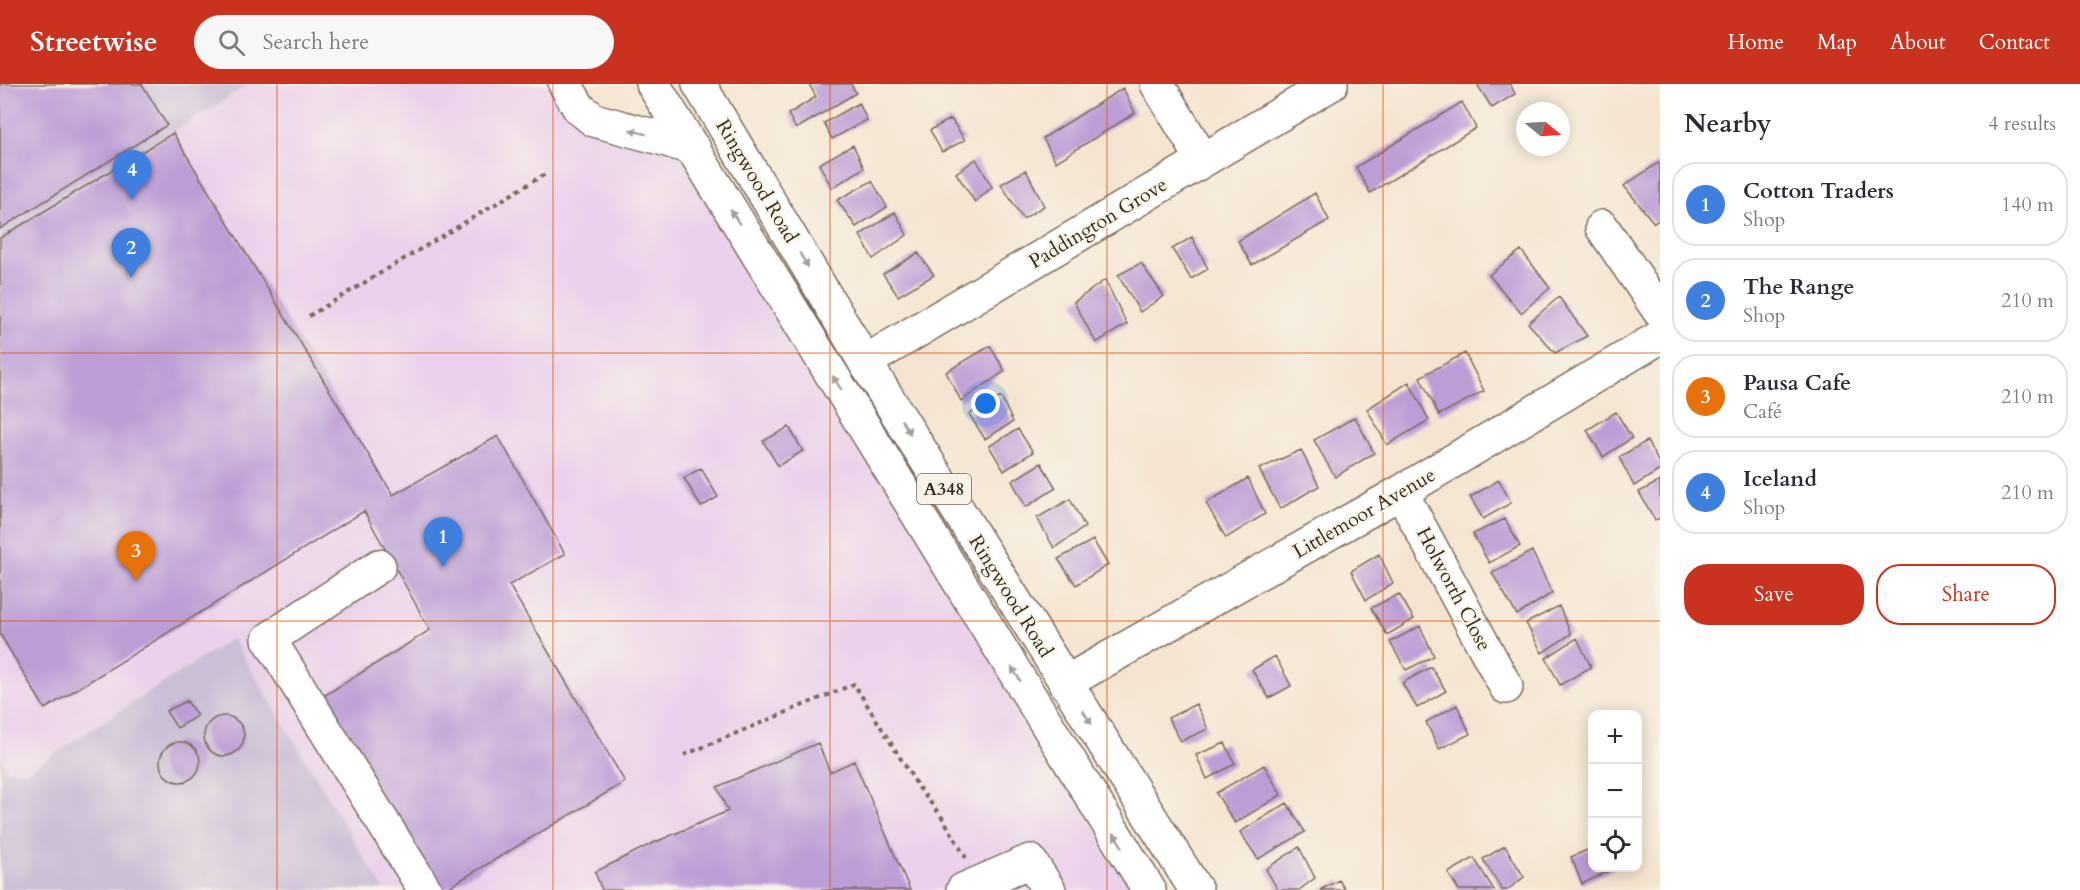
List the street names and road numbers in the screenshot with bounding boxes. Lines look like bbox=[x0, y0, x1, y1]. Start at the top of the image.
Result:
street label: Ringwood Road bbox=[709, 114, 805, 248]
street label: Paddington Grove bbox=[1024, 171, 1172, 275]
street label: Littlemoor Avenue bbox=[1288, 461, 1440, 565]
road number: A348 bbox=[917, 474, 971, 504]
street label: Holworth Close bbox=[1410, 522, 1498, 656]
street label: Ringwood Road bbox=[963, 530, 1060, 663]

